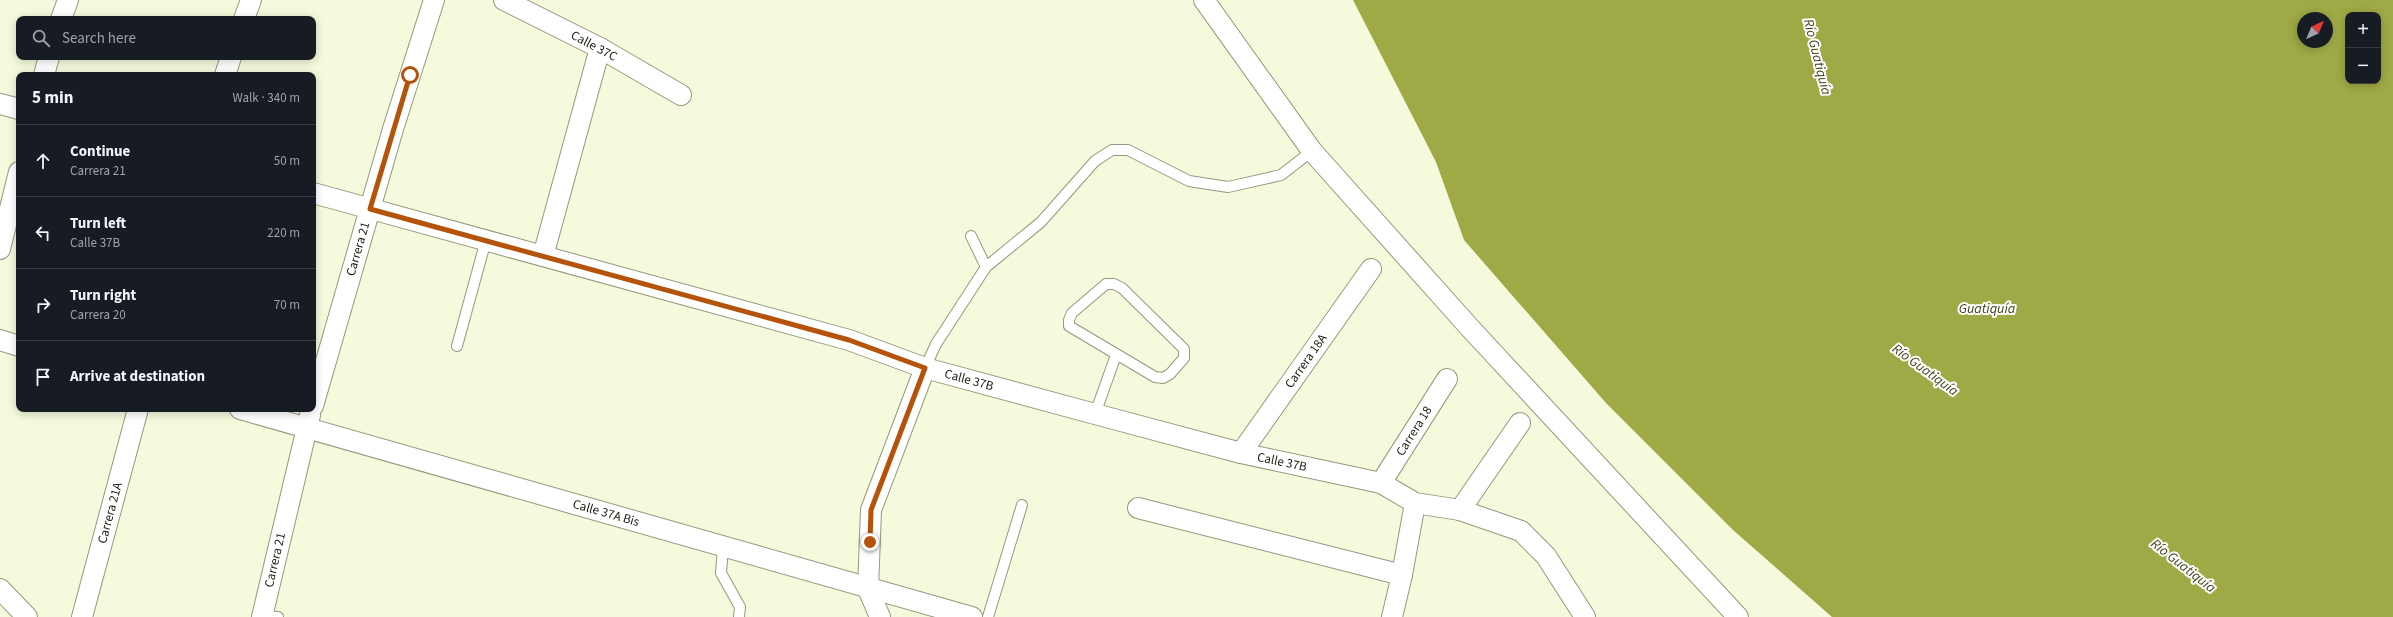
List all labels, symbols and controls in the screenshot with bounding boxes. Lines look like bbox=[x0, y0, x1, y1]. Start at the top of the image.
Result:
north arrow bbox=[2297, 12, 2333, 48]
map controls bbox=[2345, 12, 2381, 84]
button: + bbox=[2345, 12, 2381, 48]
search box bbox=[16, 16, 316, 60]
water label: Río Guatiquía bbox=[1798, 17, 1836, 98]
street label: Calle 37C bbox=[568, 26, 620, 66]
icon: search bbox=[30, 27, 52, 49]
text: Search here bbox=[62, 28, 136, 49]
button: − bbox=[2345, 48, 2381, 84]
route start bbox=[401, 66, 419, 84]
text: 5 min bbox=[32, 86, 73, 110]
text: Walk · 340 m bbox=[232, 89, 300, 107]
text: Continue bbox=[70, 141, 130, 162]
icon: ahead bbox=[32, 150, 54, 172]
text: 50 m bbox=[274, 152, 300, 170]
text: Carrera 21 bbox=[70, 162, 126, 180]
text: Turn left bbox=[70, 213, 126, 234]
street label: Carrera 21 bbox=[342, 220, 374, 278]
icon: left bbox=[32, 222, 54, 244]
text: 220 m bbox=[267, 224, 300, 242]
text: Calle 37B bbox=[70, 234, 120, 252]
text: Turn right bbox=[70, 285, 136, 306]
icon: right bbox=[32, 294, 54, 316]
text: 70 m bbox=[274, 296, 300, 314]
water label: Guatiquía bbox=[1959, 299, 2016, 319]
text: Carrera 20 bbox=[70, 306, 126, 324]
street label: Carrera 18A bbox=[1281, 329, 1332, 392]
water label: Río Guatiquía bbox=[1888, 339, 1963, 401]
street label: Calle 37B bbox=[942, 365, 996, 395]
icon: arrive bbox=[32, 366, 54, 388]
text: Arrive at destination bbox=[70, 366, 205, 387]
street label: Carrera 18 bbox=[1392, 403, 1436, 459]
street label: Calle 37B bbox=[1256, 448, 1309, 476]
street label: Carrera 21A bbox=[93, 480, 127, 546]
street label: Calle 37A Bis bbox=[571, 495, 642, 531]
street label: Carrera 21 bbox=[260, 531, 290, 589]
route end bbox=[861, 533, 879, 551]
water label: Río Guatiquía bbox=[2146, 534, 2220, 598]

